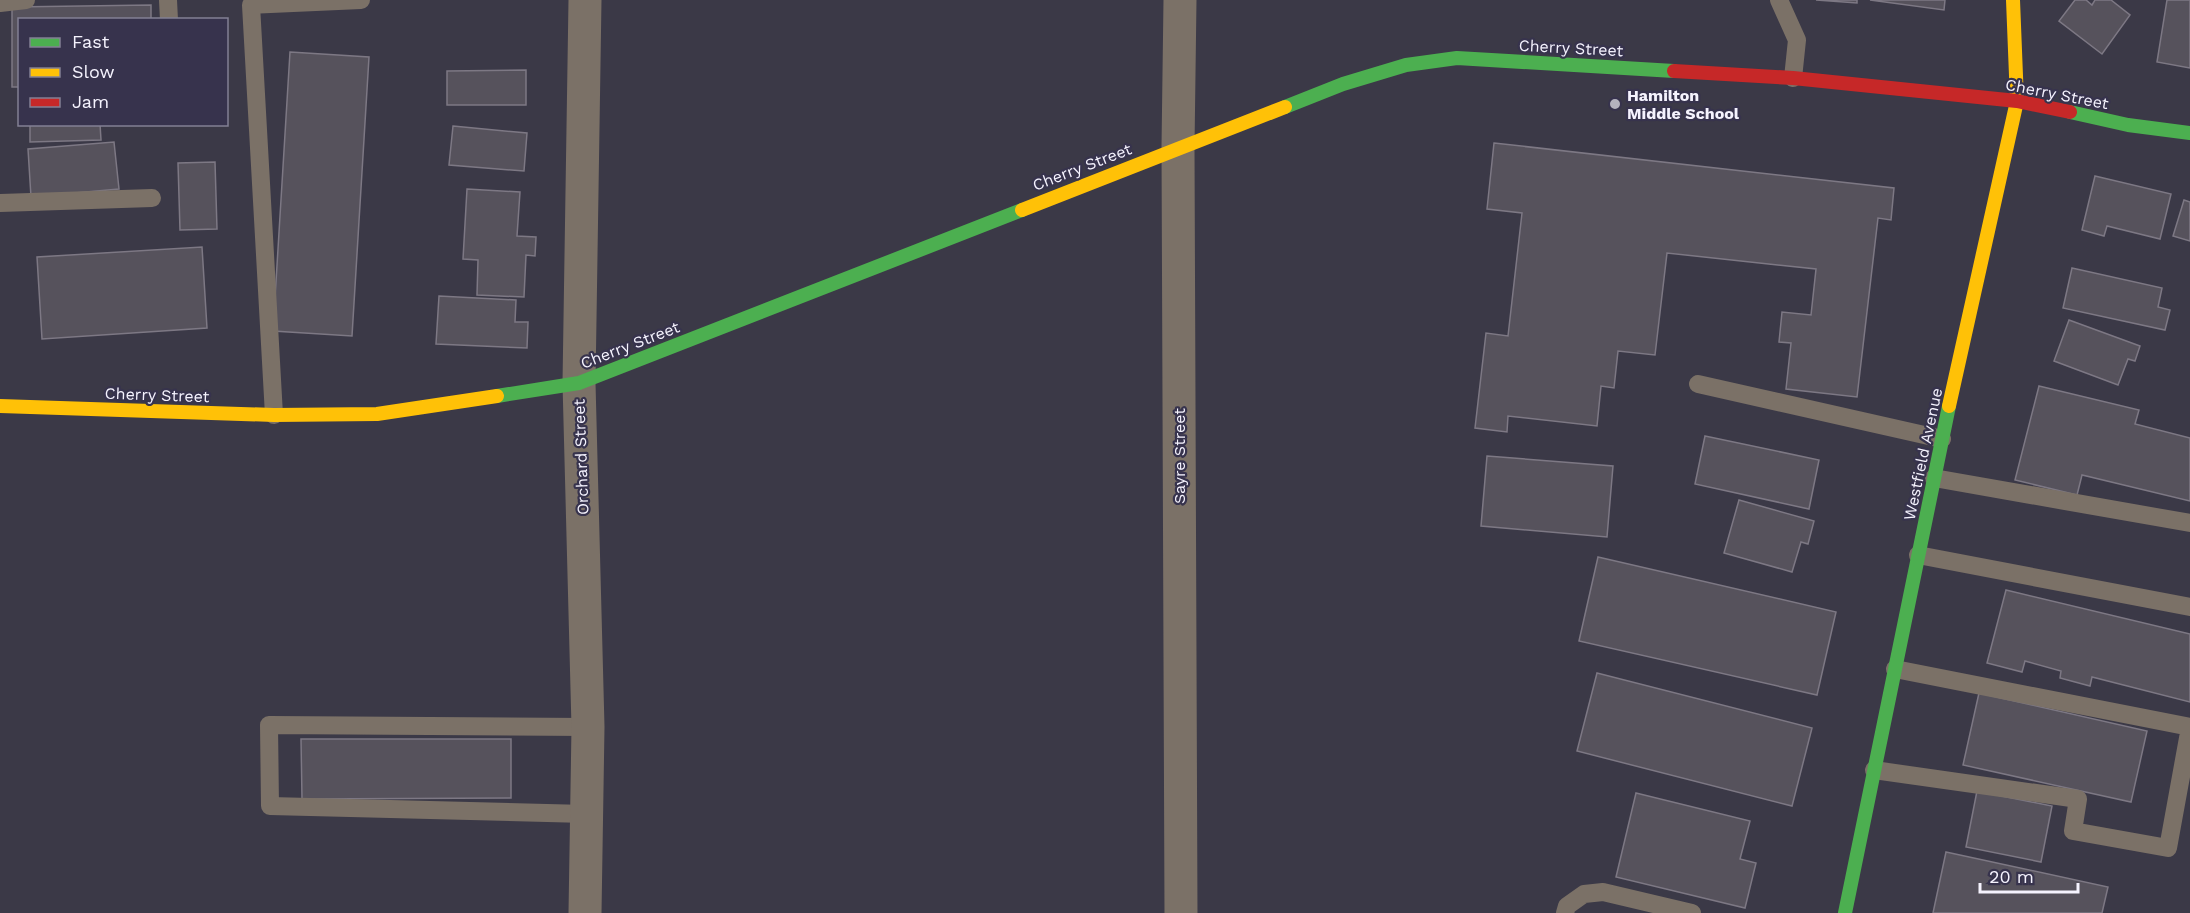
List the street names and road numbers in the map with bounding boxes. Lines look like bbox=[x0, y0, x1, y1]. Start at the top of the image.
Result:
street label: Cherry Street bbox=[1518, 36, 1624, 60]
street label: Cherry Street bbox=[2004, 75, 2110, 113]
street label: Cherry Street bbox=[1030, 139, 1135, 195]
street label: Cherry Street bbox=[578, 317, 683, 373]
street label: Cherry Street bbox=[104, 384, 210, 406]
street label: Westfield Avenue bbox=[1900, 386, 1946, 522]
street label: Orchard Street bbox=[569, 398, 593, 515]
street label: Sayre Street bbox=[1170, 408, 1189, 504]

